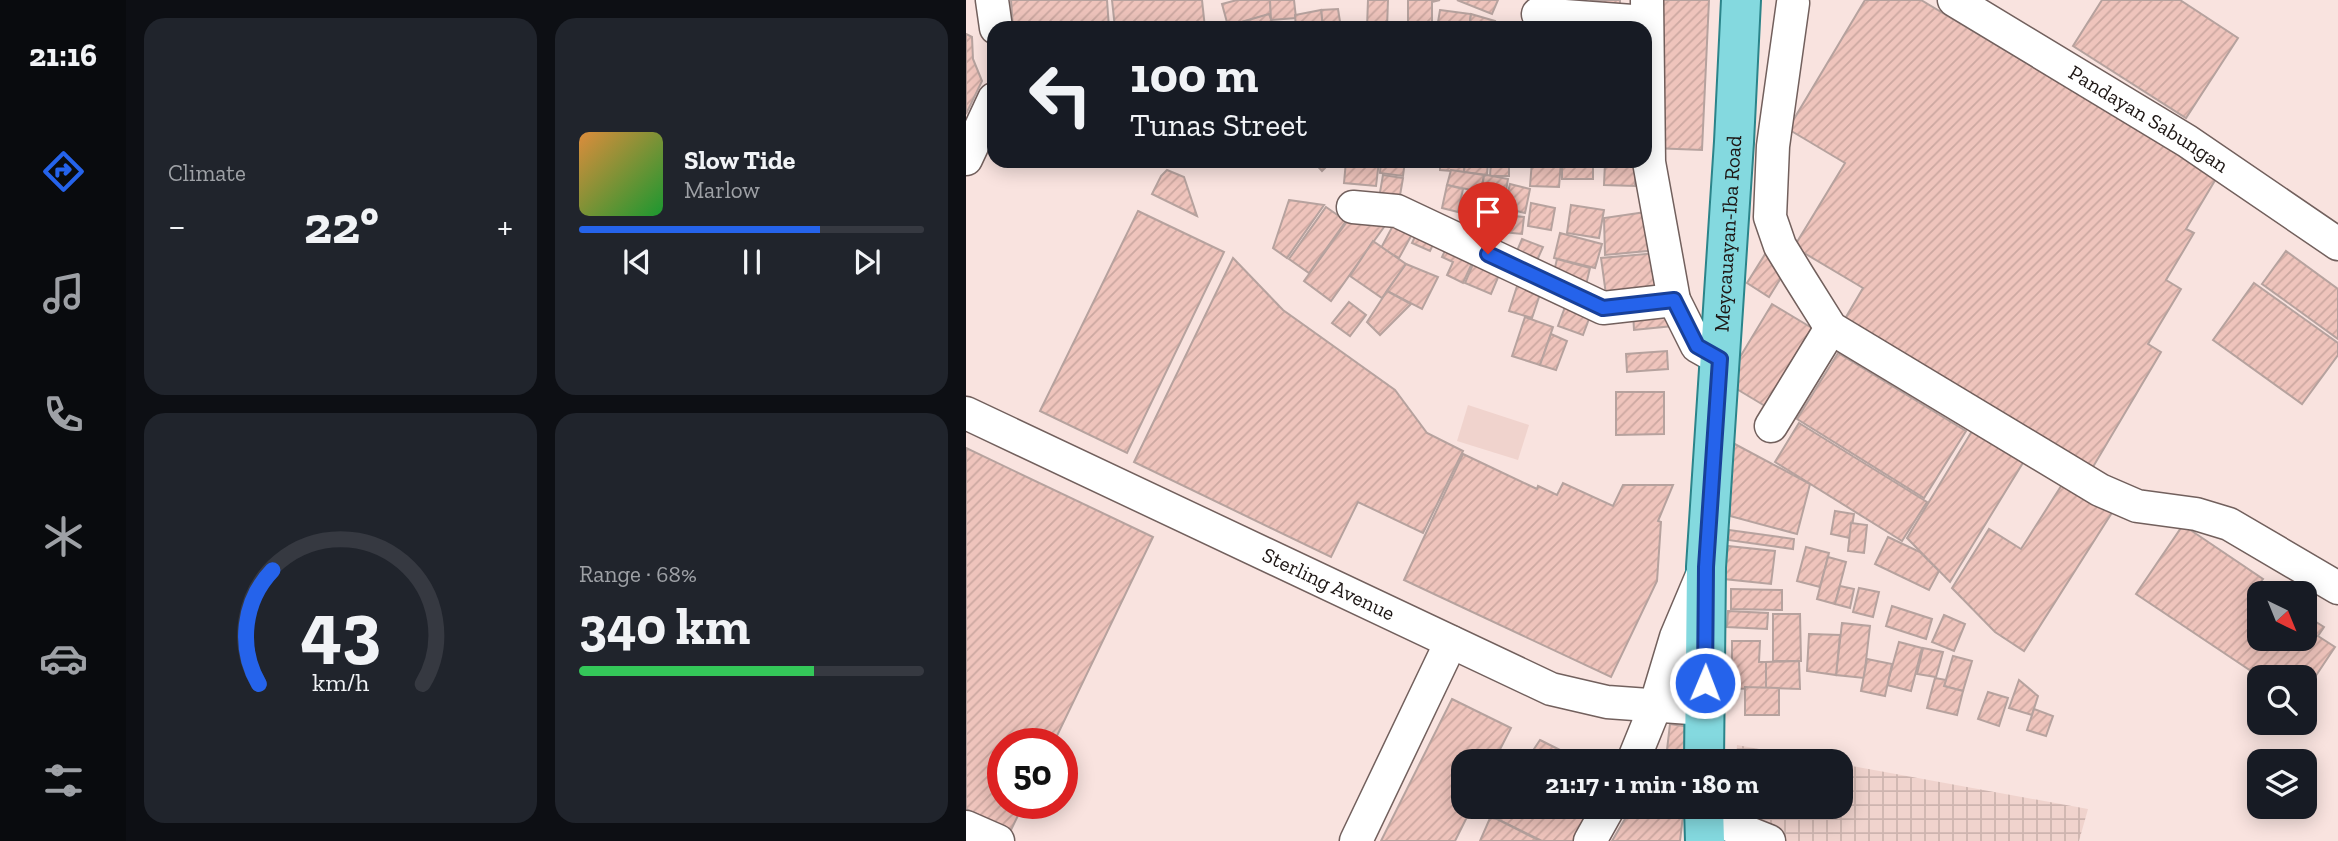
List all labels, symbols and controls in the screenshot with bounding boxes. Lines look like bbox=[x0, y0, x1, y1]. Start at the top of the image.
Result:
text: 21:16 bbox=[29, 36, 97, 74]
text: 100 m bbox=[1130, 46, 1258, 105]
icon: left bbox=[1015, 49, 1106, 140]
street label: Pandayan Sabungan bbox=[2064, 59, 2233, 178]
text: Tunas Street bbox=[1130, 106, 1307, 144]
street label: Meycauayan-Iba Road bbox=[1709, 134, 1746, 333]
text: Slow Tide bbox=[684, 144, 795, 176]
icon: directions bbox=[39, 147, 88, 196]
text: Climate bbox=[168, 159, 246, 187]
text: Marlow bbox=[684, 176, 760, 204]
pin bbox=[1458, 182, 1518, 254]
icon: arrive bbox=[1469, 193, 1507, 231]
text: 22° bbox=[304, 194, 379, 256]
text: − bbox=[168, 203, 186, 249]
text: + bbox=[497, 203, 513, 249]
icon: previous bbox=[618, 243, 656, 281]
icon: pause bbox=[733, 243, 771, 281]
icon: next bbox=[848, 243, 886, 281]
icon: music bbox=[39, 269, 88, 318]
icon: phone bbox=[39, 390, 88, 439]
icon: climate bbox=[39, 512, 88, 561]
street label: Sterling Avenue bbox=[1259, 542, 1399, 626]
text: Range · 68% bbox=[579, 560, 697, 588]
north arrow bbox=[2247, 581, 2317, 651]
map controls bbox=[2247, 581, 2317, 819]
text: 43 bbox=[300, 585, 381, 673]
text: 340 km bbox=[579, 595, 750, 657]
icon: car bbox=[39, 634, 88, 683]
position arrow bbox=[1668, 646, 1742, 720]
button: search bbox=[2247, 665, 2317, 735]
text: km/h bbox=[312, 667, 369, 697]
speed limit sign: 50 bbox=[987, 728, 1078, 819]
button: layers bbox=[2247, 749, 2317, 819]
icon: filters bbox=[39, 756, 88, 805]
text: 21:17 · 1 min · 180 m bbox=[1545, 768, 1759, 800]

